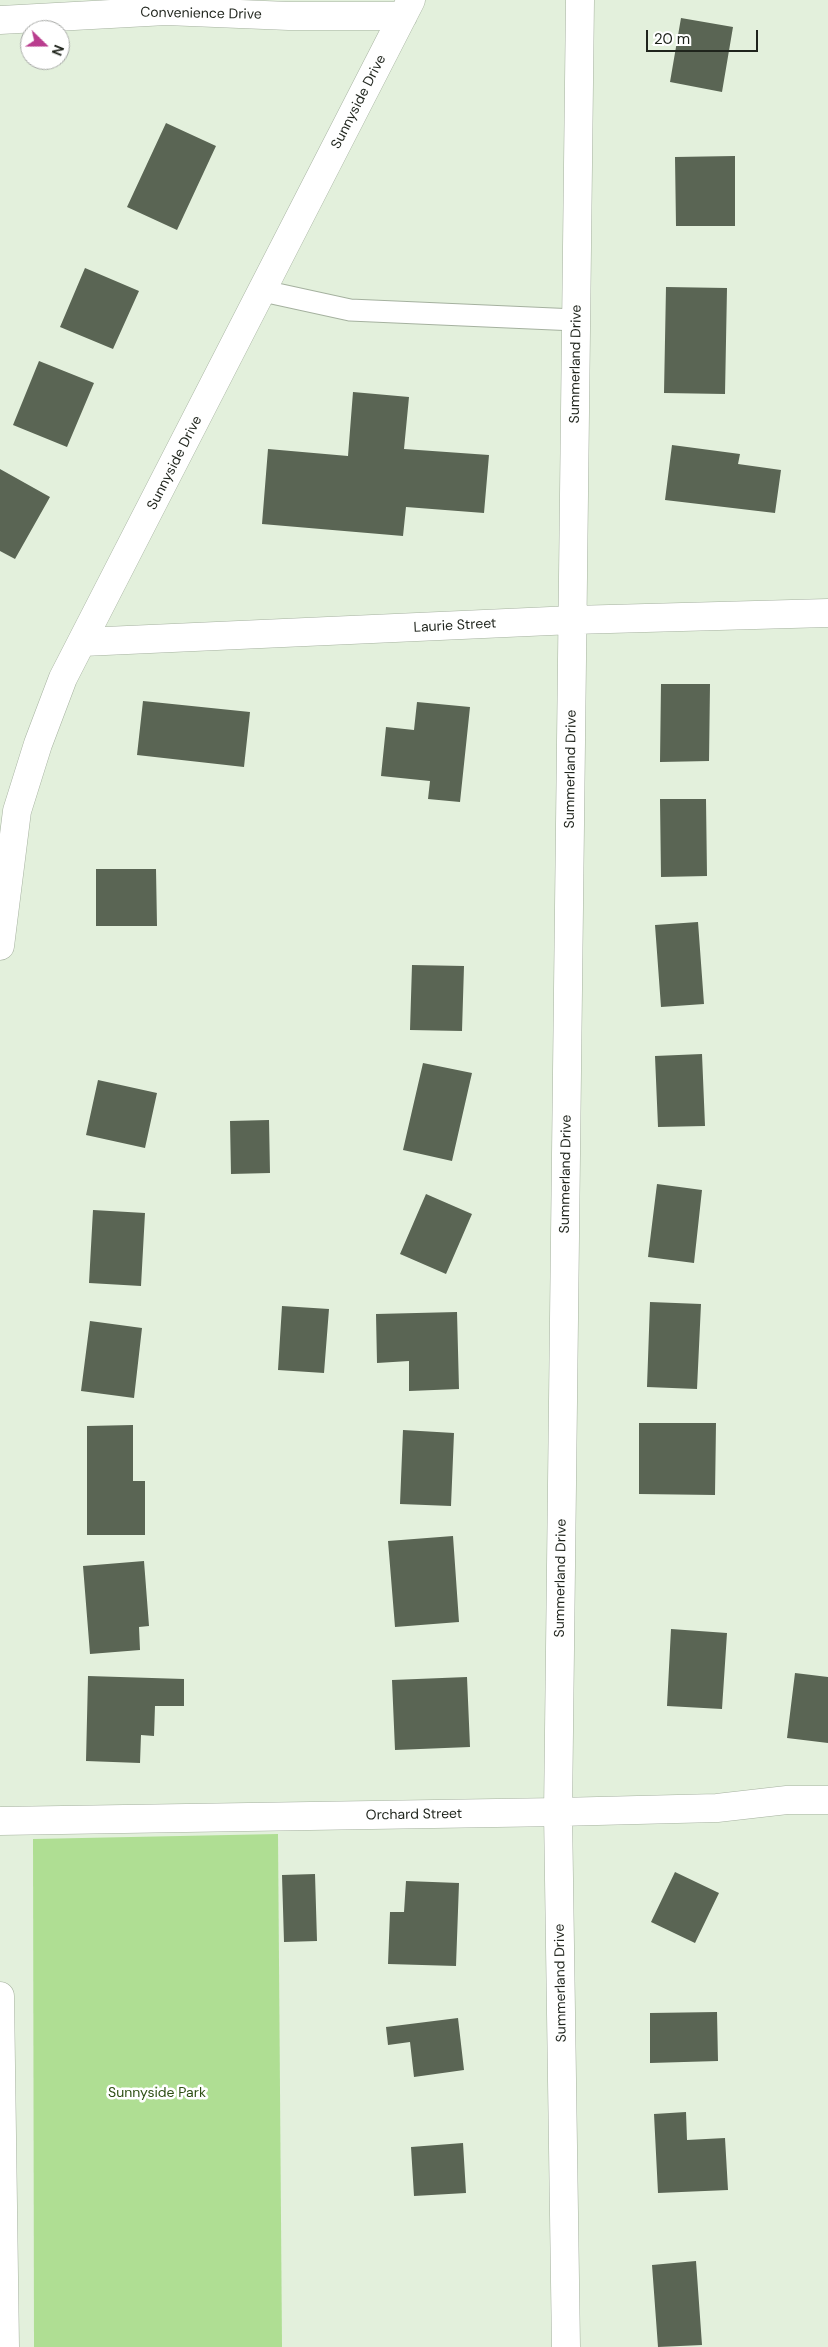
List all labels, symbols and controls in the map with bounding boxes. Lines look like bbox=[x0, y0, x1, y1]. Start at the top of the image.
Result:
street label: Convenience Drive bbox=[140, 5, 262, 23]
north arrow bbox=[20, 20, 70, 70]
scale bar bbox=[648, 20, 760, 52]
text: 20 m bbox=[654, 29, 690, 49]
text: N bbox=[48, 42, 68, 58]
street label: Sunnyside Drive bbox=[328, 52, 390, 152]
street label: Summerland Drive bbox=[567, 305, 585, 423]
street label: Sunnyside Drive bbox=[144, 413, 206, 513]
street label: Laurie Street bbox=[413, 615, 497, 637]
street label: Summerland Drive bbox=[562, 710, 580, 828]
street label: Summerland Drive bbox=[557, 1115, 575, 1233]
street label: Summerland Drive bbox=[552, 1519, 570, 1637]
street label: Orchard Street bbox=[366, 1806, 462, 1824]
street label: Summerland Drive bbox=[552, 1924, 570, 2042]
park label: Sunnyside Park bbox=[108, 2085, 206, 2101]

